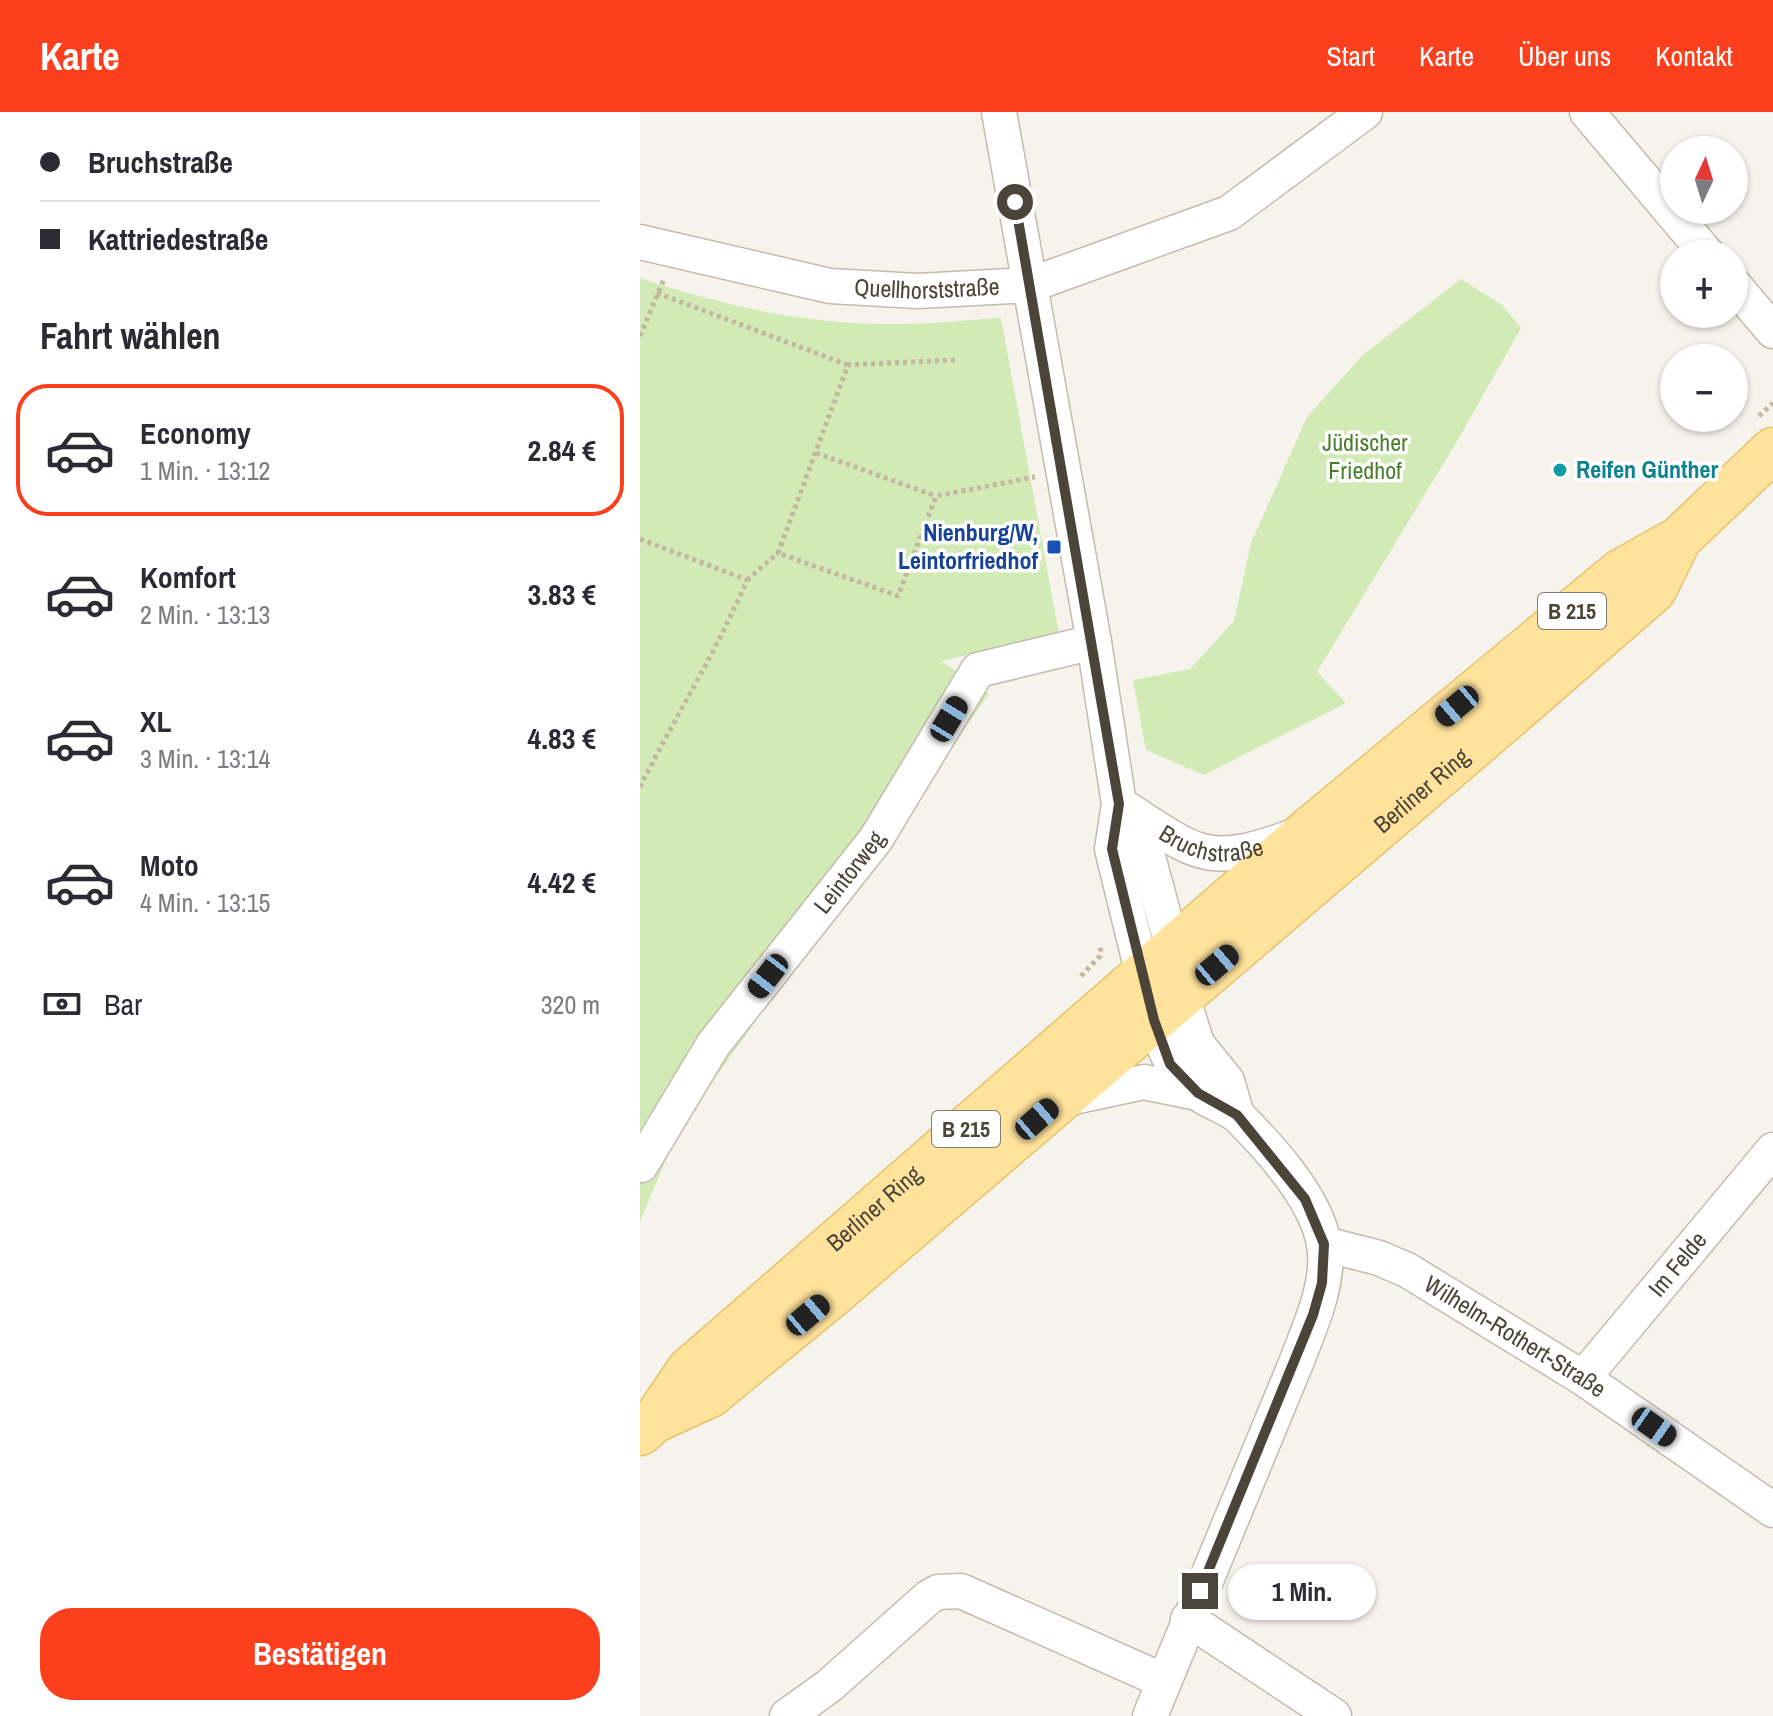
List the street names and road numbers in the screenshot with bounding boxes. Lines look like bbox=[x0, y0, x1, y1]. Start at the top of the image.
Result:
street label: Quellhorststraße bbox=[853, 270, 1000, 306]
road number: B 215 bbox=[1538, 593, 1606, 629]
street label: Berliner Ring bbox=[1367, 740, 1476, 840]
street label: Bruchstraße bbox=[1154, 817, 1267, 869]
street label: Leintorweg bbox=[806, 825, 892, 920]
road number: B 215 bbox=[932, 1111, 1000, 1147]
street label: Berliner Ring bbox=[819, 1158, 928, 1258]
street label: Im Felde bbox=[1640, 1224, 1713, 1303]
street label: Wilhelm-Rothert-Straße bbox=[1419, 1267, 1613, 1404]

